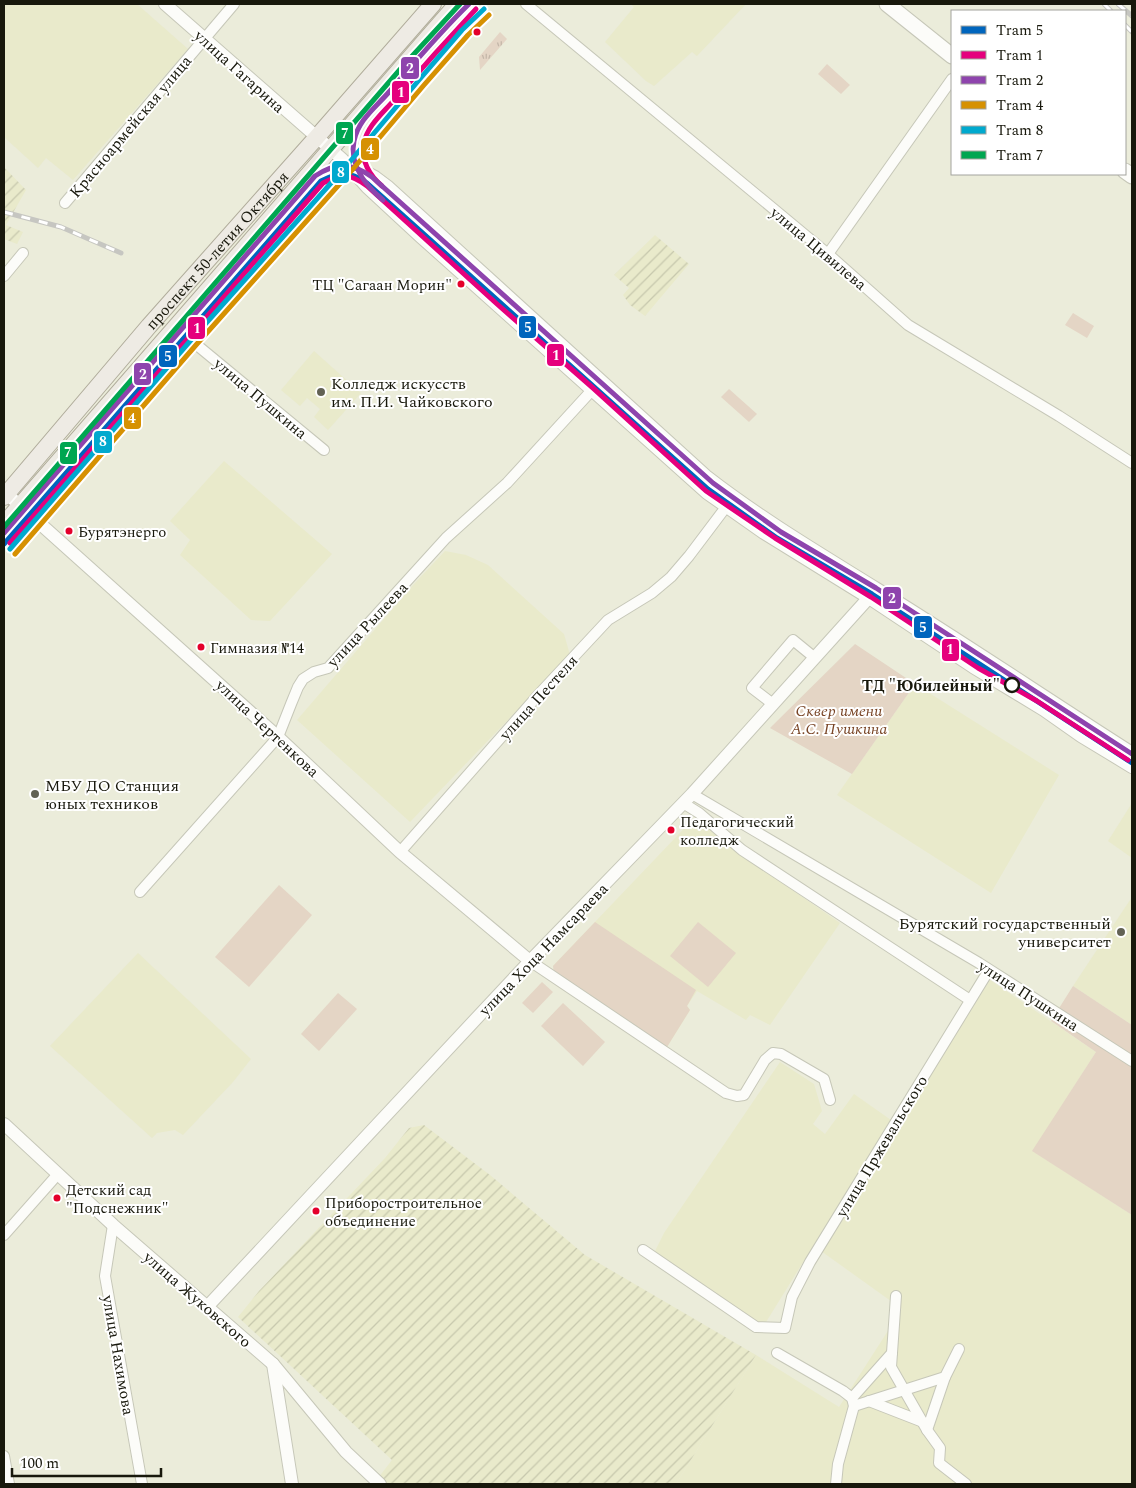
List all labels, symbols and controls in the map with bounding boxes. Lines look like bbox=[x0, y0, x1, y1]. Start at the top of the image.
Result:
legend bbox=[951, 10, 1126, 175]
text: Tram 5 bbox=[996, 19, 1043, 42]
street label: улица Гагарина bbox=[188, 24, 290, 119]
unlabelled marker bbox=[472, 27, 482, 37]
text: Tram 1 bbox=[996, 44, 1043, 67]
street label: Красноармейская улица bbox=[64, 50, 198, 203]
line badge: 2 bbox=[400, 56, 420, 80]
text: 2 bbox=[406, 58, 414, 79]
text: Tram 2 bbox=[996, 69, 1043, 92]
line badge: 1 bbox=[391, 80, 410, 104]
text: 1 bbox=[397, 82, 405, 103]
text: Tram 4 bbox=[996, 94, 1044, 117]
text: Tram 8 bbox=[996, 119, 1043, 142]
line badge: 7 bbox=[335, 121, 354, 145]
text: 7 bbox=[341, 123, 349, 144]
line badge: 4 bbox=[360, 137, 380, 161]
text: 4 bbox=[366, 139, 374, 160]
text: Tram 7 bbox=[996, 144, 1043, 167]
line badge: 8 bbox=[331, 160, 350, 184]
text: 8 bbox=[337, 162, 345, 183]
street label: проспект 50-летия Октября bbox=[140, 166, 295, 335]
street label: улица Цивилева bbox=[764, 200, 872, 296]
place label: ТЦ "Сагаан Морин" bbox=[312, 274, 452, 297]
marker: ТЦ "Сагаан Морин" bbox=[456, 279, 466, 289]
line badge: 5 bbox=[518, 315, 537, 339]
line badge: 1 bbox=[187, 316, 206, 340]
text: 5 bbox=[524, 317, 532, 338]
text: 1 bbox=[193, 318, 201, 339]
line badge: 1 bbox=[546, 343, 565, 367]
line badge: 5 bbox=[158, 344, 178, 368]
text: 1 bbox=[552, 345, 560, 366]
text: 5 bbox=[164, 346, 172, 367]
street label: улица Пушкина bbox=[207, 352, 313, 445]
line badge: 2 bbox=[133, 362, 152, 386]
text: 2 bbox=[139, 364, 147, 385]
place label: Колледж искусств им. П.И. Чайковского bbox=[331, 372, 493, 414]
marker: Колледж искусств им. П.И. Чайковского bbox=[315, 386, 327, 398]
line badge: 4 bbox=[123, 406, 142, 430]
text: 4 bbox=[128, 408, 136, 429]
line badge: 8 bbox=[93, 430, 113, 454]
text: 8 bbox=[99, 431, 107, 452]
line badge: 7 bbox=[59, 441, 78, 465]
text: 7 bbox=[64, 442, 72, 463]
place label: Бурятэнерго bbox=[78, 521, 166, 544]
marker: Бурятэнерго bbox=[64, 526, 74, 536]
street label: улица Рылеева bbox=[321, 576, 414, 674]
line badge: 2 bbox=[882, 586, 902, 610]
text: 2 bbox=[888, 588, 896, 609]
line badge: 5 bbox=[913, 615, 933, 639]
text: 5 bbox=[919, 617, 927, 638]
place label: Гимназия №14 bbox=[210, 637, 305, 660]
line badge: 1 bbox=[941, 638, 960, 662]
text: 1 bbox=[946, 639, 954, 660]
marker: Гимназия №14 bbox=[196, 642, 206, 652]
street label: улица Пестеля bbox=[493, 650, 584, 746]
street label: улица Чертенкова bbox=[209, 673, 325, 783]
place label: ТД "Юбилейный" bbox=[862, 674, 1000, 698]
marker: ТД "Юбилейный" bbox=[1004, 677, 1020, 693]
park label: Сквер имени А.С. Пушкина bbox=[790, 699, 887, 741]
place label: МБУ ДО Станция юных техников bbox=[45, 774, 179, 816]
marker: МБУ ДО Станция юных техников bbox=[29, 788, 41, 800]
place label: Педагогический колледж bbox=[680, 811, 794, 852]
marker: Педагогический колледж bbox=[666, 825, 676, 835]
street label: улица Хоца Намсараева bbox=[473, 878, 614, 1022]
place label: Бурятский государственный университет bbox=[899, 912, 1111, 954]
marker: Бурятский государственный университет bbox=[1115, 926, 1127, 938]
street label: улица Пушкина bbox=[972, 954, 1084, 1038]
street label: улица Пржевальского bbox=[829, 1071, 934, 1223]
place label: Детский сад "Подснежник" bbox=[66, 1179, 168, 1220]
place label: Приборостроительное объединение bbox=[325, 1192, 482, 1233]
marker: Детский сад "Подснежник" bbox=[52, 1193, 62, 1203]
marker: Приборостроительное объединение bbox=[311, 1206, 321, 1216]
street label: улица Жуковского bbox=[137, 1245, 257, 1354]
street label: улица Нахимова bbox=[95, 1292, 140, 1417]
scale bar bbox=[12, 1446, 161, 1478]
text: 100 m bbox=[20, 1452, 59, 1475]

